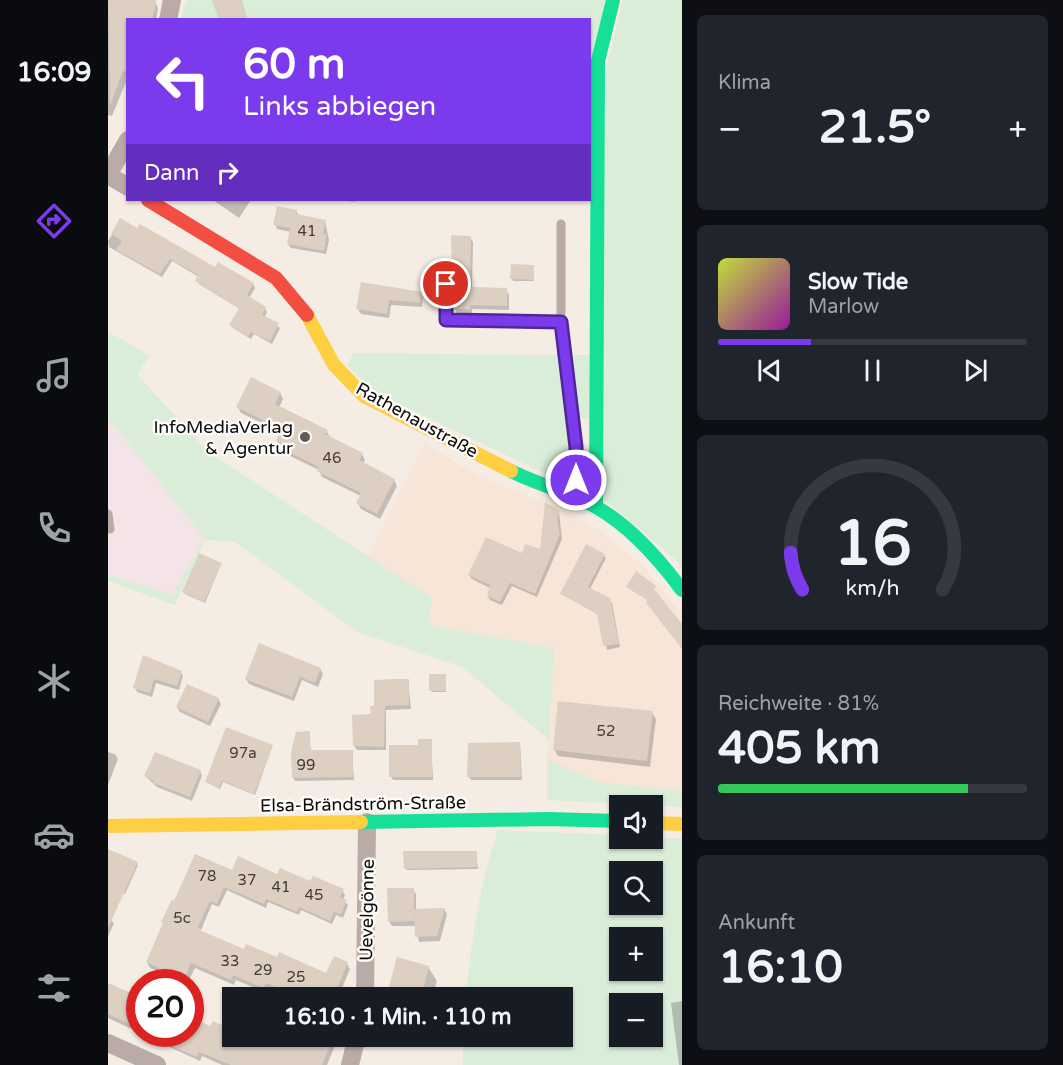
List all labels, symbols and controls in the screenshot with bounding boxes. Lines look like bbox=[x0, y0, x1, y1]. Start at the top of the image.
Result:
text: 60 m bbox=[243, 39, 345, 90]
icon: left bbox=[144, 42, 222, 120]
text: 16:09 bbox=[17, 56, 91, 89]
text: Klima bbox=[718, 71, 771, 95]
text: Links abbiegen bbox=[243, 90, 436, 123]
text: 21.5° bbox=[819, 101, 931, 155]
text: − bbox=[718, 110, 742, 149]
text: + bbox=[1008, 110, 1027, 149]
icon: right bbox=[211, 156, 244, 189]
text: Dann bbox=[144, 160, 199, 186]
icon: directions bbox=[33, 200, 75, 242]
house number: 41 bbox=[298, 222, 316, 240]
pin bbox=[420, 258, 471, 309]
icon: arrive bbox=[429, 267, 462, 300]
text: Slow Tide bbox=[808, 269, 908, 295]
text: Marlow bbox=[808, 295, 879, 319]
icon: music bbox=[33, 354, 75, 396]
icon: previous bbox=[753, 354, 786, 387]
icon: pause bbox=[856, 354, 889, 387]
icon: next bbox=[959, 354, 992, 387]
street label: Rathenaustraße bbox=[352, 377, 482, 463]
place label: InfoMediaVerlag & Agentur bbox=[153, 416, 293, 459]
marker: InfoMediaVerlag & Agentur bbox=[298, 430, 312, 444]
position arrow bbox=[544, 448, 608, 512]
house number: 46 bbox=[323, 449, 341, 467]
icon: phone bbox=[33, 507, 75, 549]
text: 16 bbox=[833, 507, 912, 582]
text: km/h bbox=[846, 575, 899, 601]
icon: climate bbox=[33, 660, 75, 702]
text: Reichweite · 81% bbox=[718, 692, 879, 716]
house number: 52 bbox=[597, 722, 615, 740]
text: 405 km bbox=[718, 722, 880, 776]
house number: 97a bbox=[229, 744, 257, 762]
house number: 99 bbox=[297, 756, 315, 774]
street label: Elsa-Brändström-Straße bbox=[260, 791, 466, 817]
map controls bbox=[609, 795, 663, 1047]
button: sound bbox=[609, 795, 663, 849]
icon: car bbox=[33, 814, 75, 856]
street label: Uevelgönne bbox=[355, 859, 379, 961]
button: search bbox=[609, 861, 663, 915]
house number: 78 bbox=[198, 867, 216, 885]
house number: 37 bbox=[238, 871, 256, 889]
house number: 41 bbox=[272, 878, 290, 896]
house number: 45 bbox=[305, 886, 323, 904]
house number: 5c bbox=[173, 909, 191, 927]
text: Ankunft bbox=[718, 911, 795, 935]
button: + bbox=[609, 927, 663, 981]
text: 16:10 bbox=[718, 941, 843, 995]
house number: 33 bbox=[221, 952, 239, 970]
house number: 29 bbox=[254, 961, 272, 979]
icon: filters bbox=[33, 967, 75, 1009]
house number: 25 bbox=[287, 968, 305, 986]
speed limit sign: 20 bbox=[126, 969, 204, 1047]
button: − bbox=[609, 993, 663, 1047]
text: 16:10 · 1 Min. · 110 m bbox=[284, 1004, 511, 1030]

